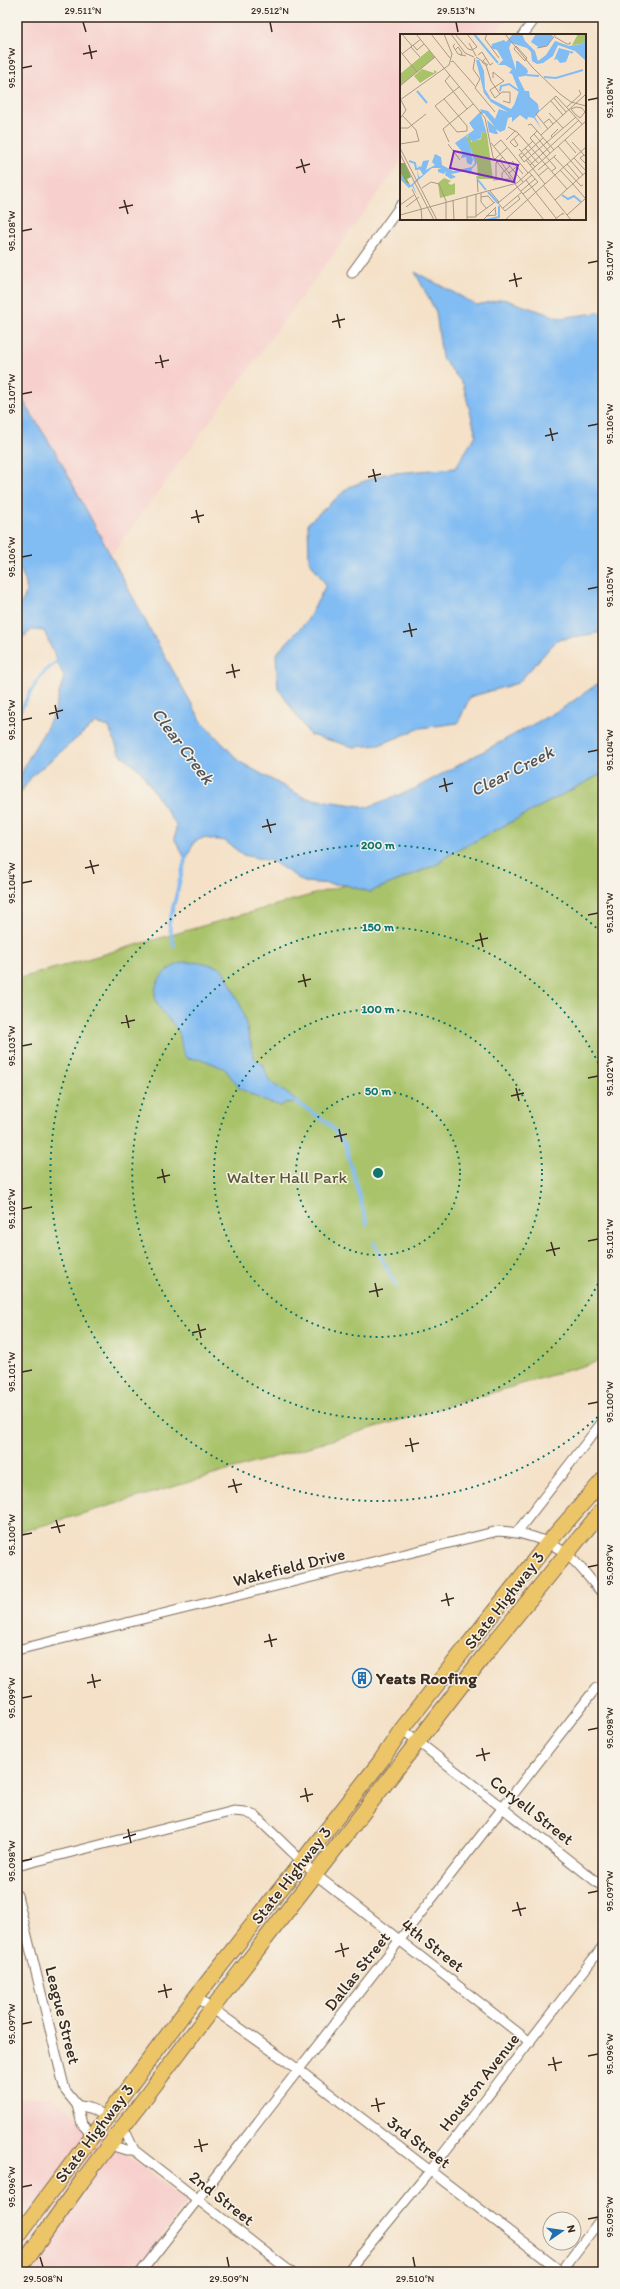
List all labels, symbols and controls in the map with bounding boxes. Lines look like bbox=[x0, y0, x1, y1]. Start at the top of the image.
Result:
text: 29.511°N bbox=[64, 4, 102, 17]
text: 29.512°N bbox=[251, 4, 289, 17]
text: 29.513°N bbox=[437, 4, 475, 17]
inset map bbox=[400, 34, 586, 220]
text: 95.109°W bbox=[5, 47, 18, 88]
text: 95.108°W bbox=[603, 77, 616, 118]
text: 95.108°W bbox=[5, 210, 18, 251]
text: 95.107°W bbox=[603, 240, 616, 281]
text: 95.107°W bbox=[5, 373, 18, 414]
text: 95.106°W bbox=[603, 403, 616, 444]
text: 95.106°W bbox=[5, 536, 18, 577]
text: 95.105°W bbox=[603, 566, 616, 607]
text: 95.105°W bbox=[5, 699, 18, 740]
water label: Clear Creek bbox=[147, 703, 220, 790]
text: 95.104°W bbox=[603, 729, 616, 771]
water label: Clear Creek bbox=[467, 740, 559, 801]
text: 200 m bbox=[361, 838, 396, 852]
text: 95.104°W bbox=[5, 862, 18, 904]
text: 95.103°W bbox=[603, 892, 616, 933]
text: 150 m bbox=[362, 920, 395, 934]
text: 100 m bbox=[361, 1002, 395, 1016]
text: 95.103°W bbox=[5, 1025, 18, 1066]
text: 95.102°W bbox=[603, 1055, 616, 1096]
text: 50 m bbox=[365, 1084, 392, 1098]
centre of rings bbox=[371, 1166, 385, 1180]
park label: Walter Hall Park bbox=[227, 1167, 348, 1187]
text: 95.102°W bbox=[5, 1188, 18, 1229]
text: 95.101°W bbox=[603, 1219, 616, 1259]
text: 95.101°W bbox=[5, 1352, 18, 1392]
text: 95.100°W bbox=[603, 1381, 616, 1423]
text: 95.100°W bbox=[5, 1514, 18, 1556]
street label: Wakefield Drive bbox=[231, 1543, 347, 1591]
text: 95.099°W bbox=[603, 1544, 616, 1586]
street label: State Highway 3 bbox=[460, 1547, 548, 1653]
building icon: Yeats Roofing bbox=[351, 1667, 373, 1689]
place label: Yeats Roofing bbox=[375, 1668, 477, 1689]
text: 95.099°W bbox=[5, 1677, 18, 1719]
text: 95.098°W bbox=[603, 1707, 616, 1749]
street label: Coryell Street bbox=[486, 1771, 578, 1849]
street label: State Highway 3 bbox=[247, 1822, 335, 1928]
text: 95.098°W bbox=[5, 1840, 18, 1882]
text: 95.097°W bbox=[603, 1870, 616, 1911]
street label: 4th Street bbox=[398, 1914, 469, 1976]
street label: Dallas Street bbox=[320, 1928, 394, 2014]
street label: League Street bbox=[41, 1964, 85, 2066]
text: 95.097°W bbox=[5, 2003, 18, 2044]
street label: Houston Avenue bbox=[435, 2029, 523, 2135]
text: 95.096°W bbox=[603, 2033, 616, 2075]
street label: State Highway 3 bbox=[50, 2080, 138, 2186]
street label: 3rd Street bbox=[383, 2112, 455, 2173]
text: 95.096°W bbox=[5, 2166, 18, 2208]
street label: 2nd Street bbox=[186, 2167, 259, 2230]
text: 95.095°W bbox=[603, 2196, 616, 2238]
north arrow bbox=[542, 2211, 582, 2251]
text: N bbox=[564, 2224, 578, 2234]
text: 29.508°N bbox=[23, 2272, 63, 2285]
text: 29.509°N bbox=[209, 2272, 249, 2285]
text: 29.510°N bbox=[396, 2272, 435, 2285]

